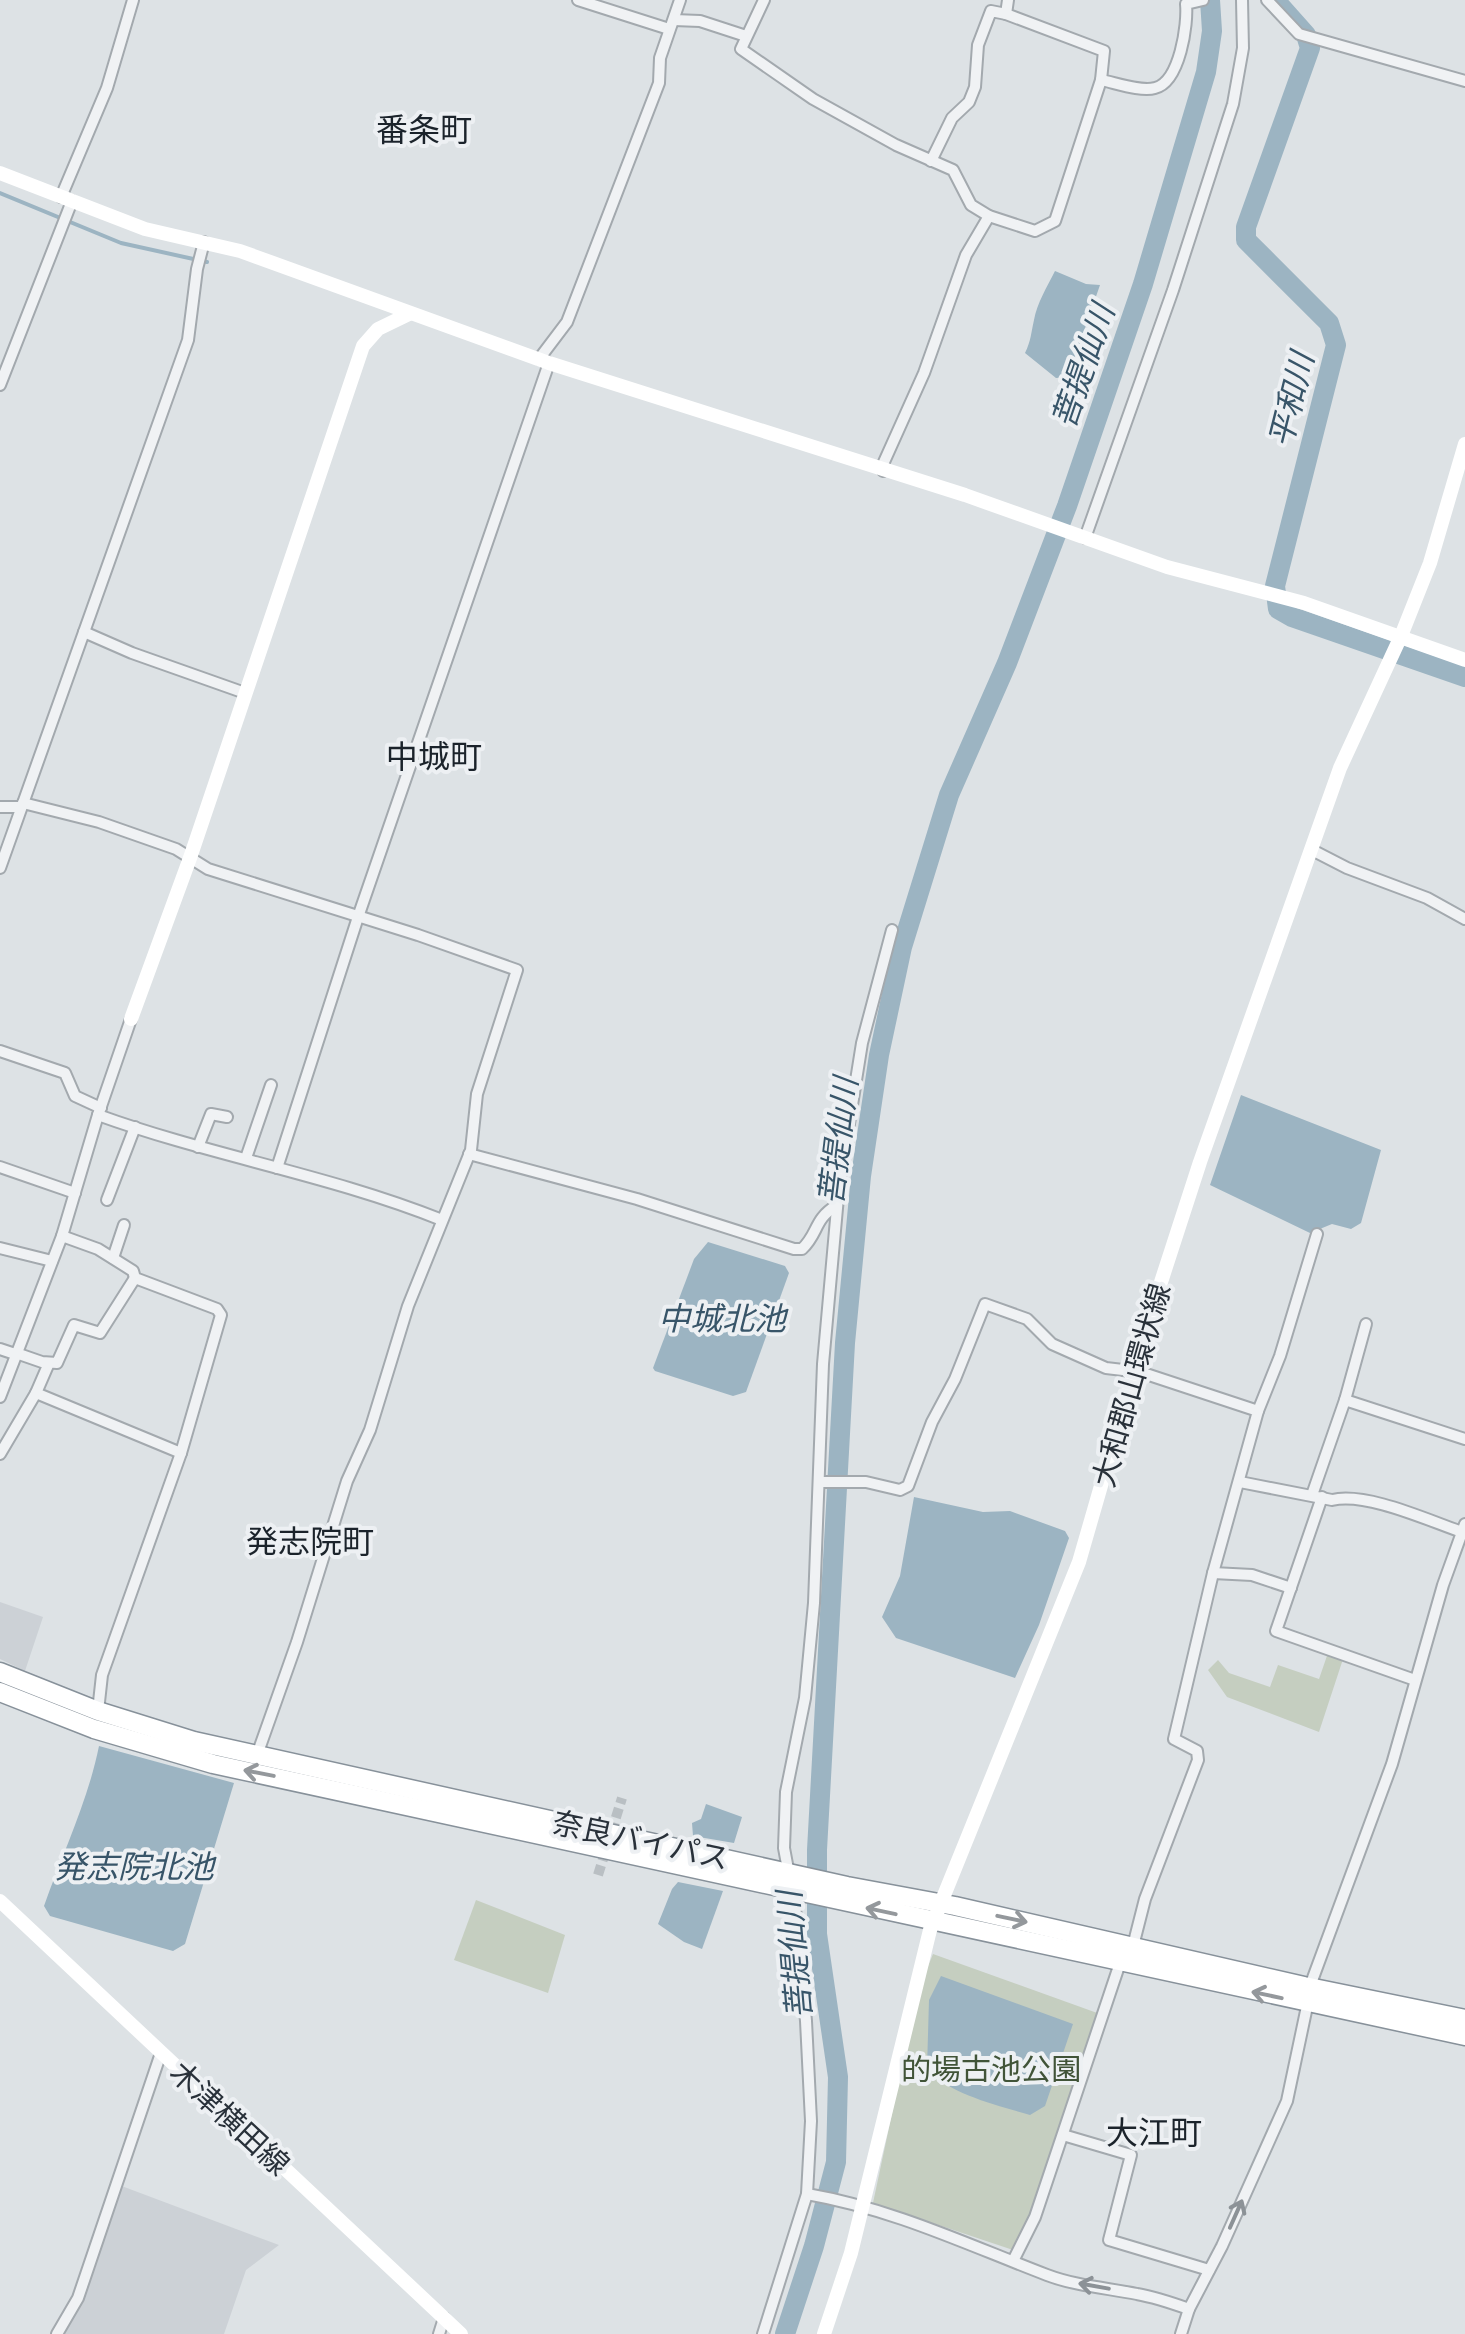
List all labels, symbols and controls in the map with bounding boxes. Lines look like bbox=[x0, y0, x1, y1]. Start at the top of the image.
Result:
district label: 番条町 bbox=[376, 108, 472, 151]
water label: 菩提仙川 bbox=[1042, 296, 1125, 434]
water label: 平和川 bbox=[1259, 345, 1324, 452]
district label: 中城町 bbox=[386, 735, 482, 778]
water label: 菩提仙川 bbox=[809, 1072, 868, 1207]
street label: 大和郡山環状線 bbox=[1083, 1279, 1179, 1491]
water label: 中城北池 bbox=[658, 1297, 789, 1340]
district label: 発志院町 bbox=[246, 1520, 374, 1563]
one-way arrow bbox=[243, 1763, 276, 1782]
street label: 奈良バイパス bbox=[549, 1802, 733, 1878]
water label: 発志院北池 bbox=[54, 1845, 217, 1888]
water label: 菩提仙川 bbox=[767, 1886, 821, 2021]
one-way arrow bbox=[866, 1900, 898, 1919]
one-way arrow bbox=[995, 1911, 1027, 1929]
one-way arrow bbox=[1252, 1985, 1284, 2003]
park label: 的場古池公園 bbox=[901, 2049, 1081, 2089]
street label: 木津横田線 bbox=[162, 2052, 298, 2184]
district label: 大江町 bbox=[1106, 2111, 1202, 2154]
one-way arrow bbox=[1228, 2199, 1246, 2230]
one-way arrow bbox=[1079, 2276, 1111, 2295]

